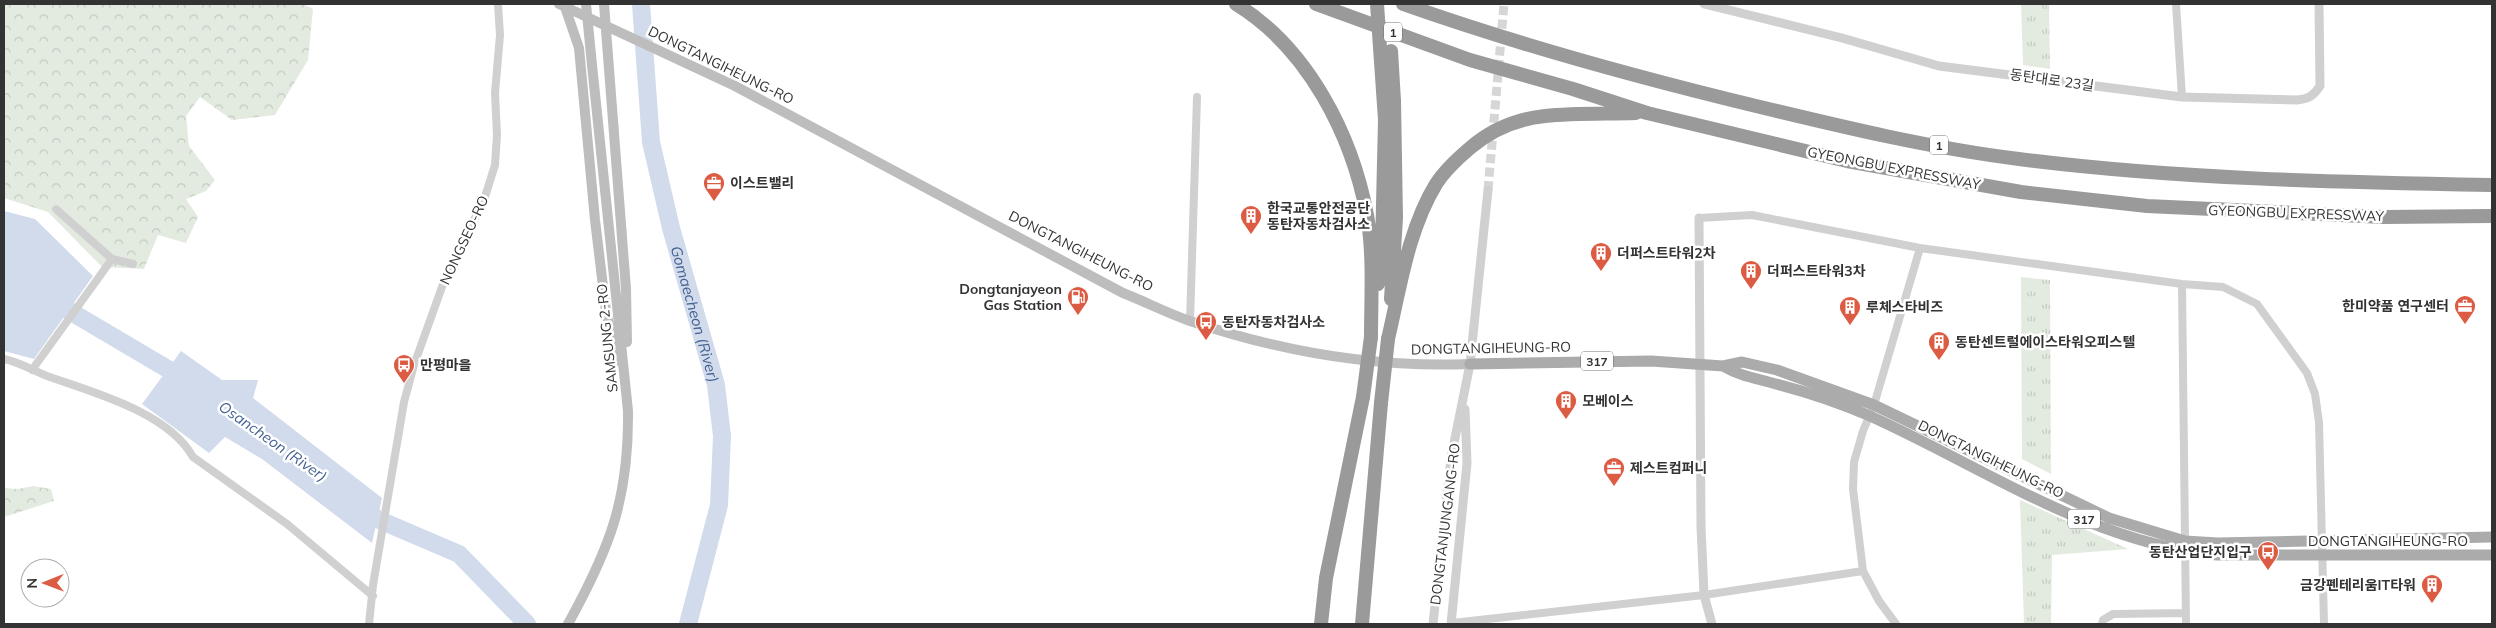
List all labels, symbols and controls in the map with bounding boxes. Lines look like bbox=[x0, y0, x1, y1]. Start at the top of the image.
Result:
street label: DONGTANGIHEUNG-RO bbox=[645, 22, 797, 108]
road number: 1 bbox=[1384, 22, 1402, 42]
street label: 동탄대로 23길 bbox=[2009, 65, 2095, 95]
road number: 1 bbox=[1930, 136, 1948, 154]
street label: GYEONGBU EXPRESSWAY bbox=[1806, 142, 1983, 194]
office icon: 이스트밸리 bbox=[702, 171, 726, 202]
place label: 이스트밸리 bbox=[730, 174, 794, 192]
street label: NONGSEO-RO bbox=[436, 193, 492, 287]
place label: 한국교통안전공단 동탄자동차검사소 bbox=[1267, 199, 1370, 233]
street label: GYEONGBU EXPRESSWAY bbox=[2208, 201, 2385, 225]
building icon: 한국교통안전공단 동탄자동차검사소 bbox=[1239, 204, 1263, 235]
street label: DONGTANGIHEUNG-RO bbox=[1006, 207, 1156, 295]
building icon: 더퍼스트타워2차 bbox=[1589, 241, 1613, 272]
water label: Gomaecheon (River) bbox=[667, 244, 724, 384]
place label: 더퍼스트타워2차 bbox=[1617, 244, 1716, 262]
building icon: 더퍼스트타워3차 bbox=[1739, 259, 1763, 290]
place label: 더퍼스트타워3차 bbox=[1767, 262, 1866, 280]
place label: Dongtanjayeon Gas Station bbox=[959, 280, 1062, 314]
street label: SAMSUNG 2-RO bbox=[592, 283, 622, 393]
fuel station icon: Dongtanjayeon Gas Station bbox=[1066, 285, 1090, 316]
office icon: 한미약품 연구센터 bbox=[2453, 294, 2477, 325]
building icon: 루체스타비즈 bbox=[1838, 295, 1862, 326]
place label: 한미약품 연구센터 bbox=[2342, 297, 2449, 315]
place label: 루체스타비즈 bbox=[1866, 298, 1943, 316]
bus stop icon: 동탄자동차검사소 bbox=[1194, 310, 1218, 341]
place label: 동탄자동차검사소 bbox=[1222, 313, 1325, 331]
building icon: 동탄센트럴에이스타워오피스텔 bbox=[1927, 330, 1951, 361]
place label: 동탄센트럴에이스타워오피스텔 bbox=[1955, 333, 2135, 351]
street label: DONGTANGIHEUNG-RO bbox=[1411, 338, 1571, 358]
road number: 317 bbox=[1581, 352, 1613, 371]
bus stop icon: 만평마을 bbox=[392, 353, 416, 384]
place label: 만평마을 bbox=[420, 356, 472, 374]
building icon: 모베이스 bbox=[1554, 389, 1578, 420]
place label: 모베이스 bbox=[1582, 392, 1634, 410]
water label: Osancheon (River) bbox=[215, 397, 331, 485]
street label: DONGTANGIHEUNG-RO bbox=[1915, 416, 2067, 502]
street label: DONGTANJUNGANG-RO bbox=[1426, 442, 1464, 606]
office icon: 제스트컴퍼니 bbox=[1602, 456, 1626, 487]
place label: 제스트컴퍼니 bbox=[1630, 459, 1707, 477]
road number: 317 bbox=[2068, 509, 2100, 528]
street label: DONGTANGIHEUNG-RO bbox=[2308, 532, 2468, 550]
bus stop icon: 동탄산업단지입구 bbox=[2256, 540, 2280, 571]
place label: 동탄산업단지입구 bbox=[2149, 543, 2252, 561]
north arrow bbox=[20, 558, 70, 608]
building icon: 금강펜테리움IT타워 bbox=[2420, 573, 2444, 604]
place label: 금강펜테리움IT타워 bbox=[2300, 576, 2416, 594]
text: N bbox=[23, 578, 41, 589]

